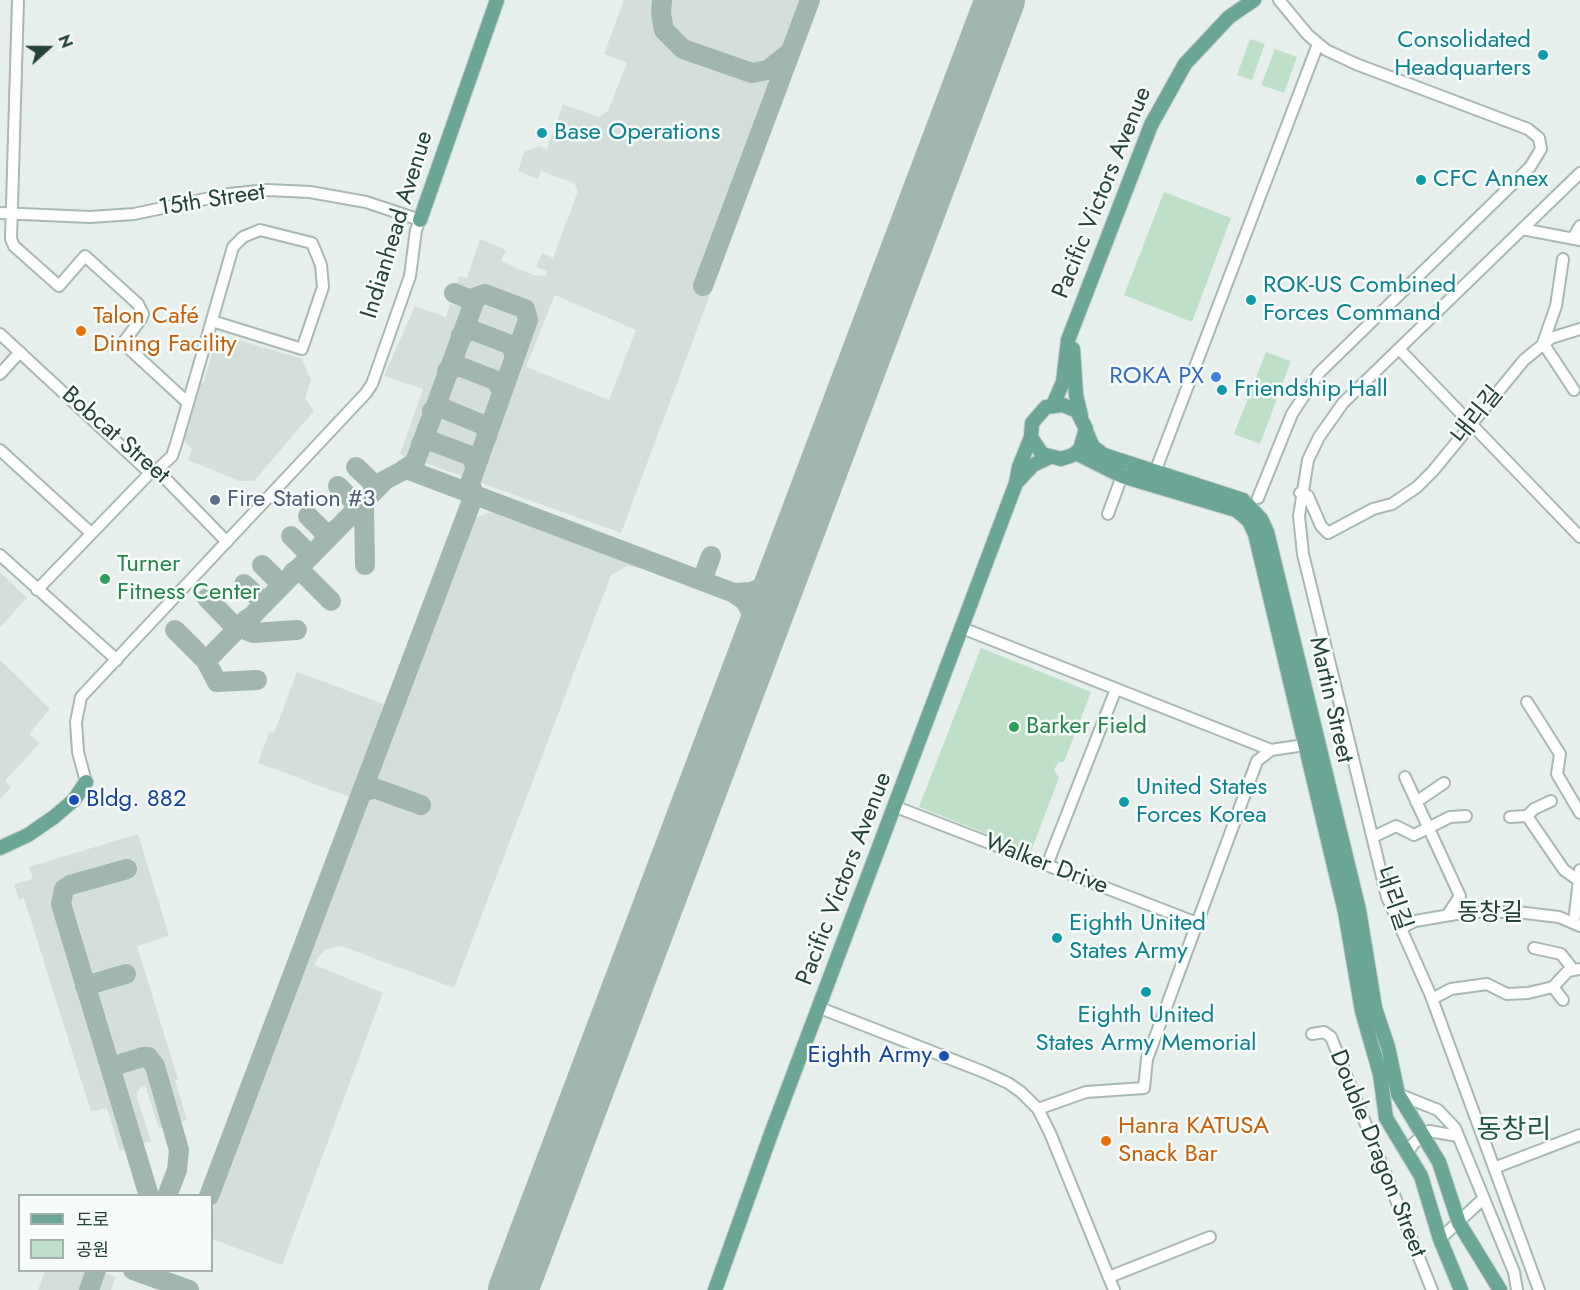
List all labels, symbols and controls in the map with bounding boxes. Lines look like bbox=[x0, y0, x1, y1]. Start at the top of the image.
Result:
north arrow bbox=[18, 18, 78, 78]
place label: Consolidated Headquarters bbox=[1394, 27, 1531, 83]
text: N bbox=[52, 31, 78, 51]
marker: Consolidated Headquarters bbox=[1536, 48, 1550, 62]
street label: Pacific Victors Avenue bbox=[1047, 83, 1159, 303]
place label: Base Operations bbox=[554, 119, 720, 147]
marker: Base Operations bbox=[535, 126, 549, 140]
street label: Indianhead Avenue bbox=[356, 128, 440, 322]
place label: CFC Annex bbox=[1433, 166, 1548, 194]
marker: CFC Annex bbox=[1414, 173, 1428, 187]
street label: 15th Street bbox=[157, 178, 267, 224]
place label: ROK-US Combined Forces Command bbox=[1263, 272, 1456, 328]
marker: ROK-US Combined Forces Command bbox=[1244, 293, 1258, 307]
place label: Talon Café Dining Facility bbox=[93, 303, 236, 359]
marker: Talon Café Dining Facility bbox=[74, 324, 88, 338]
place label: ROKA PX bbox=[1109, 363, 1204, 391]
marker: ROKA PX bbox=[1209, 370, 1223, 384]
place label: Friendship Hall bbox=[1234, 376, 1388, 404]
street label: Bobcat Street bbox=[55, 381, 175, 491]
street label: 내리길 bbox=[1446, 381, 1510, 451]
marker: Friendship Hall bbox=[1215, 383, 1229, 397]
place label: Fire Station #3 bbox=[227, 486, 376, 514]
marker: Fire Station #3 bbox=[208, 493, 222, 507]
place label: Turner Fitness Center bbox=[117, 551, 260, 607]
marker: Turner Fitness Center bbox=[98, 572, 112, 586]
street label: Martin Street bbox=[1302, 634, 1358, 766]
place label: Barker Field bbox=[1026, 713, 1147, 741]
marker: Barker Field bbox=[1007, 720, 1021, 734]
street label: Pacific Victors Avenue bbox=[791, 768, 899, 990]
place label: United States Forces Korea bbox=[1136, 774, 1267, 830]
place label: Bldg. 882 bbox=[86, 786, 187, 814]
marker: Bldg. 882 bbox=[67, 793, 81, 807]
marker: United States Forces Korea bbox=[1117, 795, 1131, 809]
street label: Walker Drive bbox=[980, 828, 1112, 902]
street label: 내리길 bbox=[1368, 863, 1416, 935]
street label: 동창길 bbox=[1457, 900, 1523, 928]
place label: Eighth United States Army bbox=[1069, 910, 1206, 966]
marker: Eighth United States Army bbox=[1050, 931, 1064, 945]
marker: Eighth United States Army Memorial bbox=[1139, 985, 1153, 999]
place label: Eighth United States Army Memorial bbox=[1035, 1002, 1257, 1058]
place label: Eighth Army bbox=[807, 1042, 932, 1070]
street label: Double Dragon Street bbox=[1322, 1046, 1432, 1262]
marker: Eighth Army bbox=[937, 1049, 951, 1063]
place label: Hanra KATUSA Snack Bar bbox=[1118, 1113, 1269, 1169]
district label: 동창리 bbox=[1477, 1115, 1551, 1147]
marker: Hanra KATUSA Snack Bar bbox=[1099, 1134, 1113, 1148]
legend bbox=[18, 1194, 213, 1272]
text: 도로 bbox=[76, 1207, 109, 1233]
text: 공원 bbox=[76, 1237, 109, 1263]

